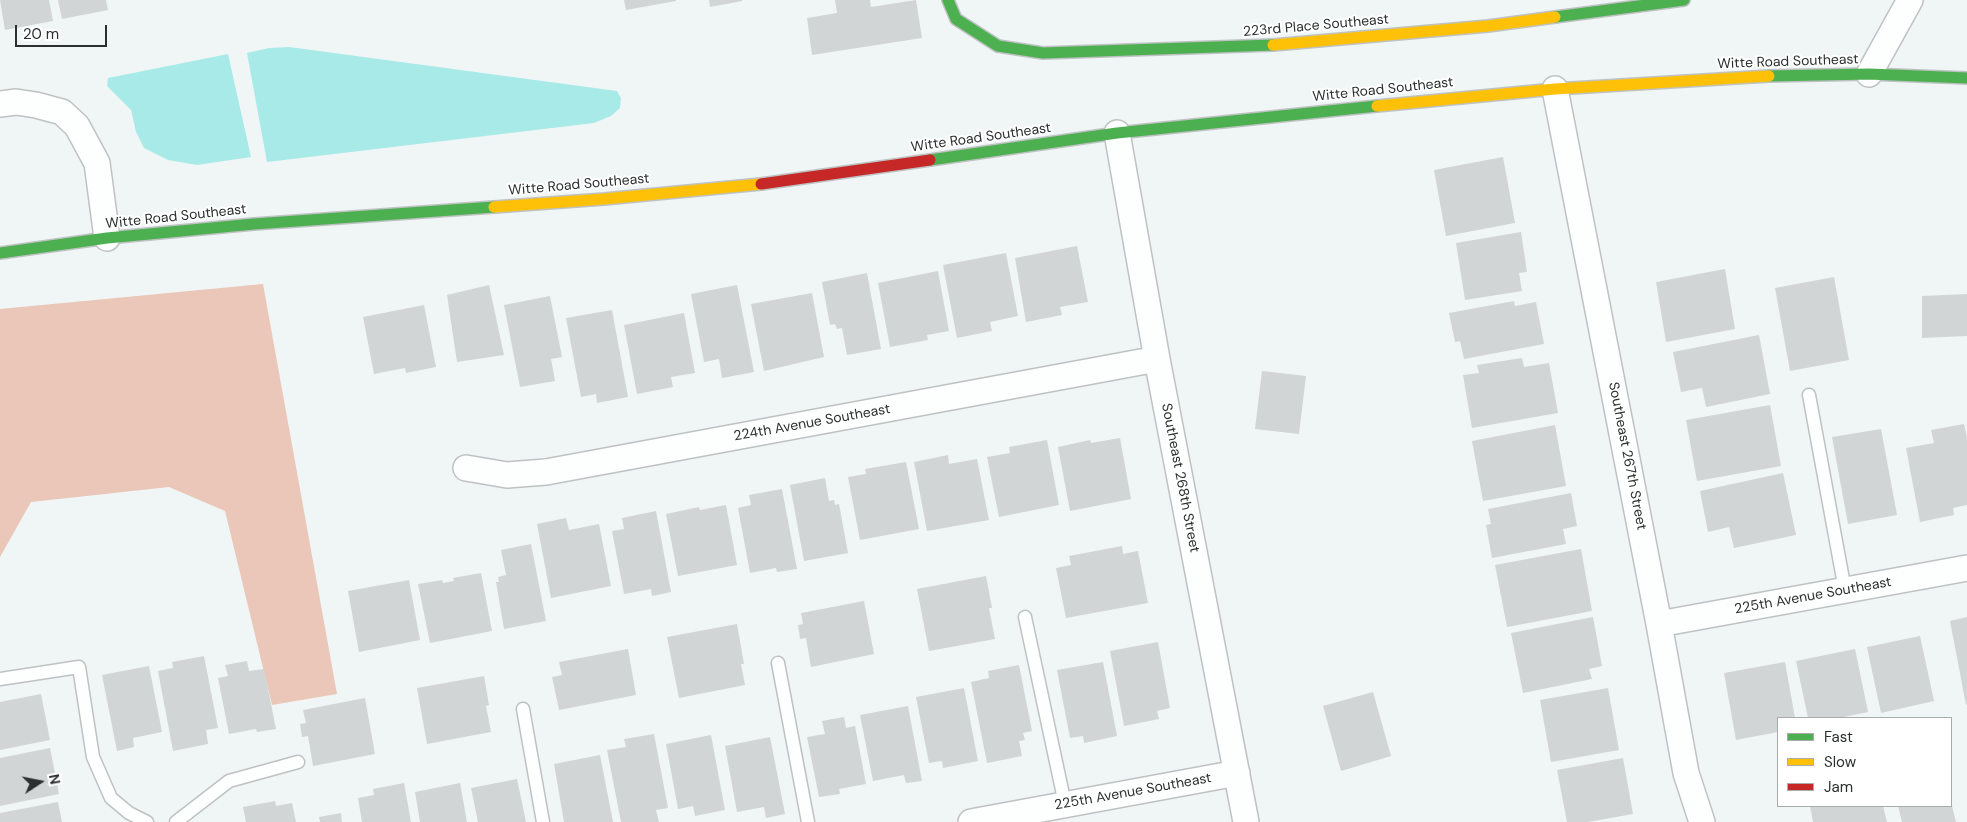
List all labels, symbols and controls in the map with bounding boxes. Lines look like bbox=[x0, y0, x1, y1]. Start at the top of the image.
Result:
street label: 223rd Place Southeast bbox=[1242, 11, 1390, 41]
scale bar bbox=[18, 15, 110, 47]
text: 20 m bbox=[23, 24, 59, 44]
street label: Witte Road Southeast bbox=[1717, 51, 1859, 73]
street label: Witte Road Southeast bbox=[1312, 74, 1454, 106]
street label: Witte Road Southeast bbox=[910, 120, 1052, 156]
street label: Witte Road Southeast bbox=[508, 170, 650, 200]
street label: Witte Road Southeast bbox=[105, 201, 247, 233]
street label: Southeast 267th Street bbox=[1604, 381, 1650, 531]
street label: 224th Avenue Southeast bbox=[732, 401, 892, 445]
street label: Southeast 268th Street bbox=[1157, 402, 1203, 554]
street label: 225th Avenue Southeast bbox=[1733, 574, 1893, 618]
legend bbox=[1777, 717, 1952, 807]
text: Fast bbox=[1824, 727, 1853, 747]
text: Slow bbox=[1824, 752, 1856, 772]
north arrow bbox=[15, 757, 65, 807]
street label: 225th Avenue Southeast bbox=[1053, 770, 1213, 814]
text: N bbox=[45, 772, 65, 786]
text: Jam bbox=[1824, 777, 1853, 797]

